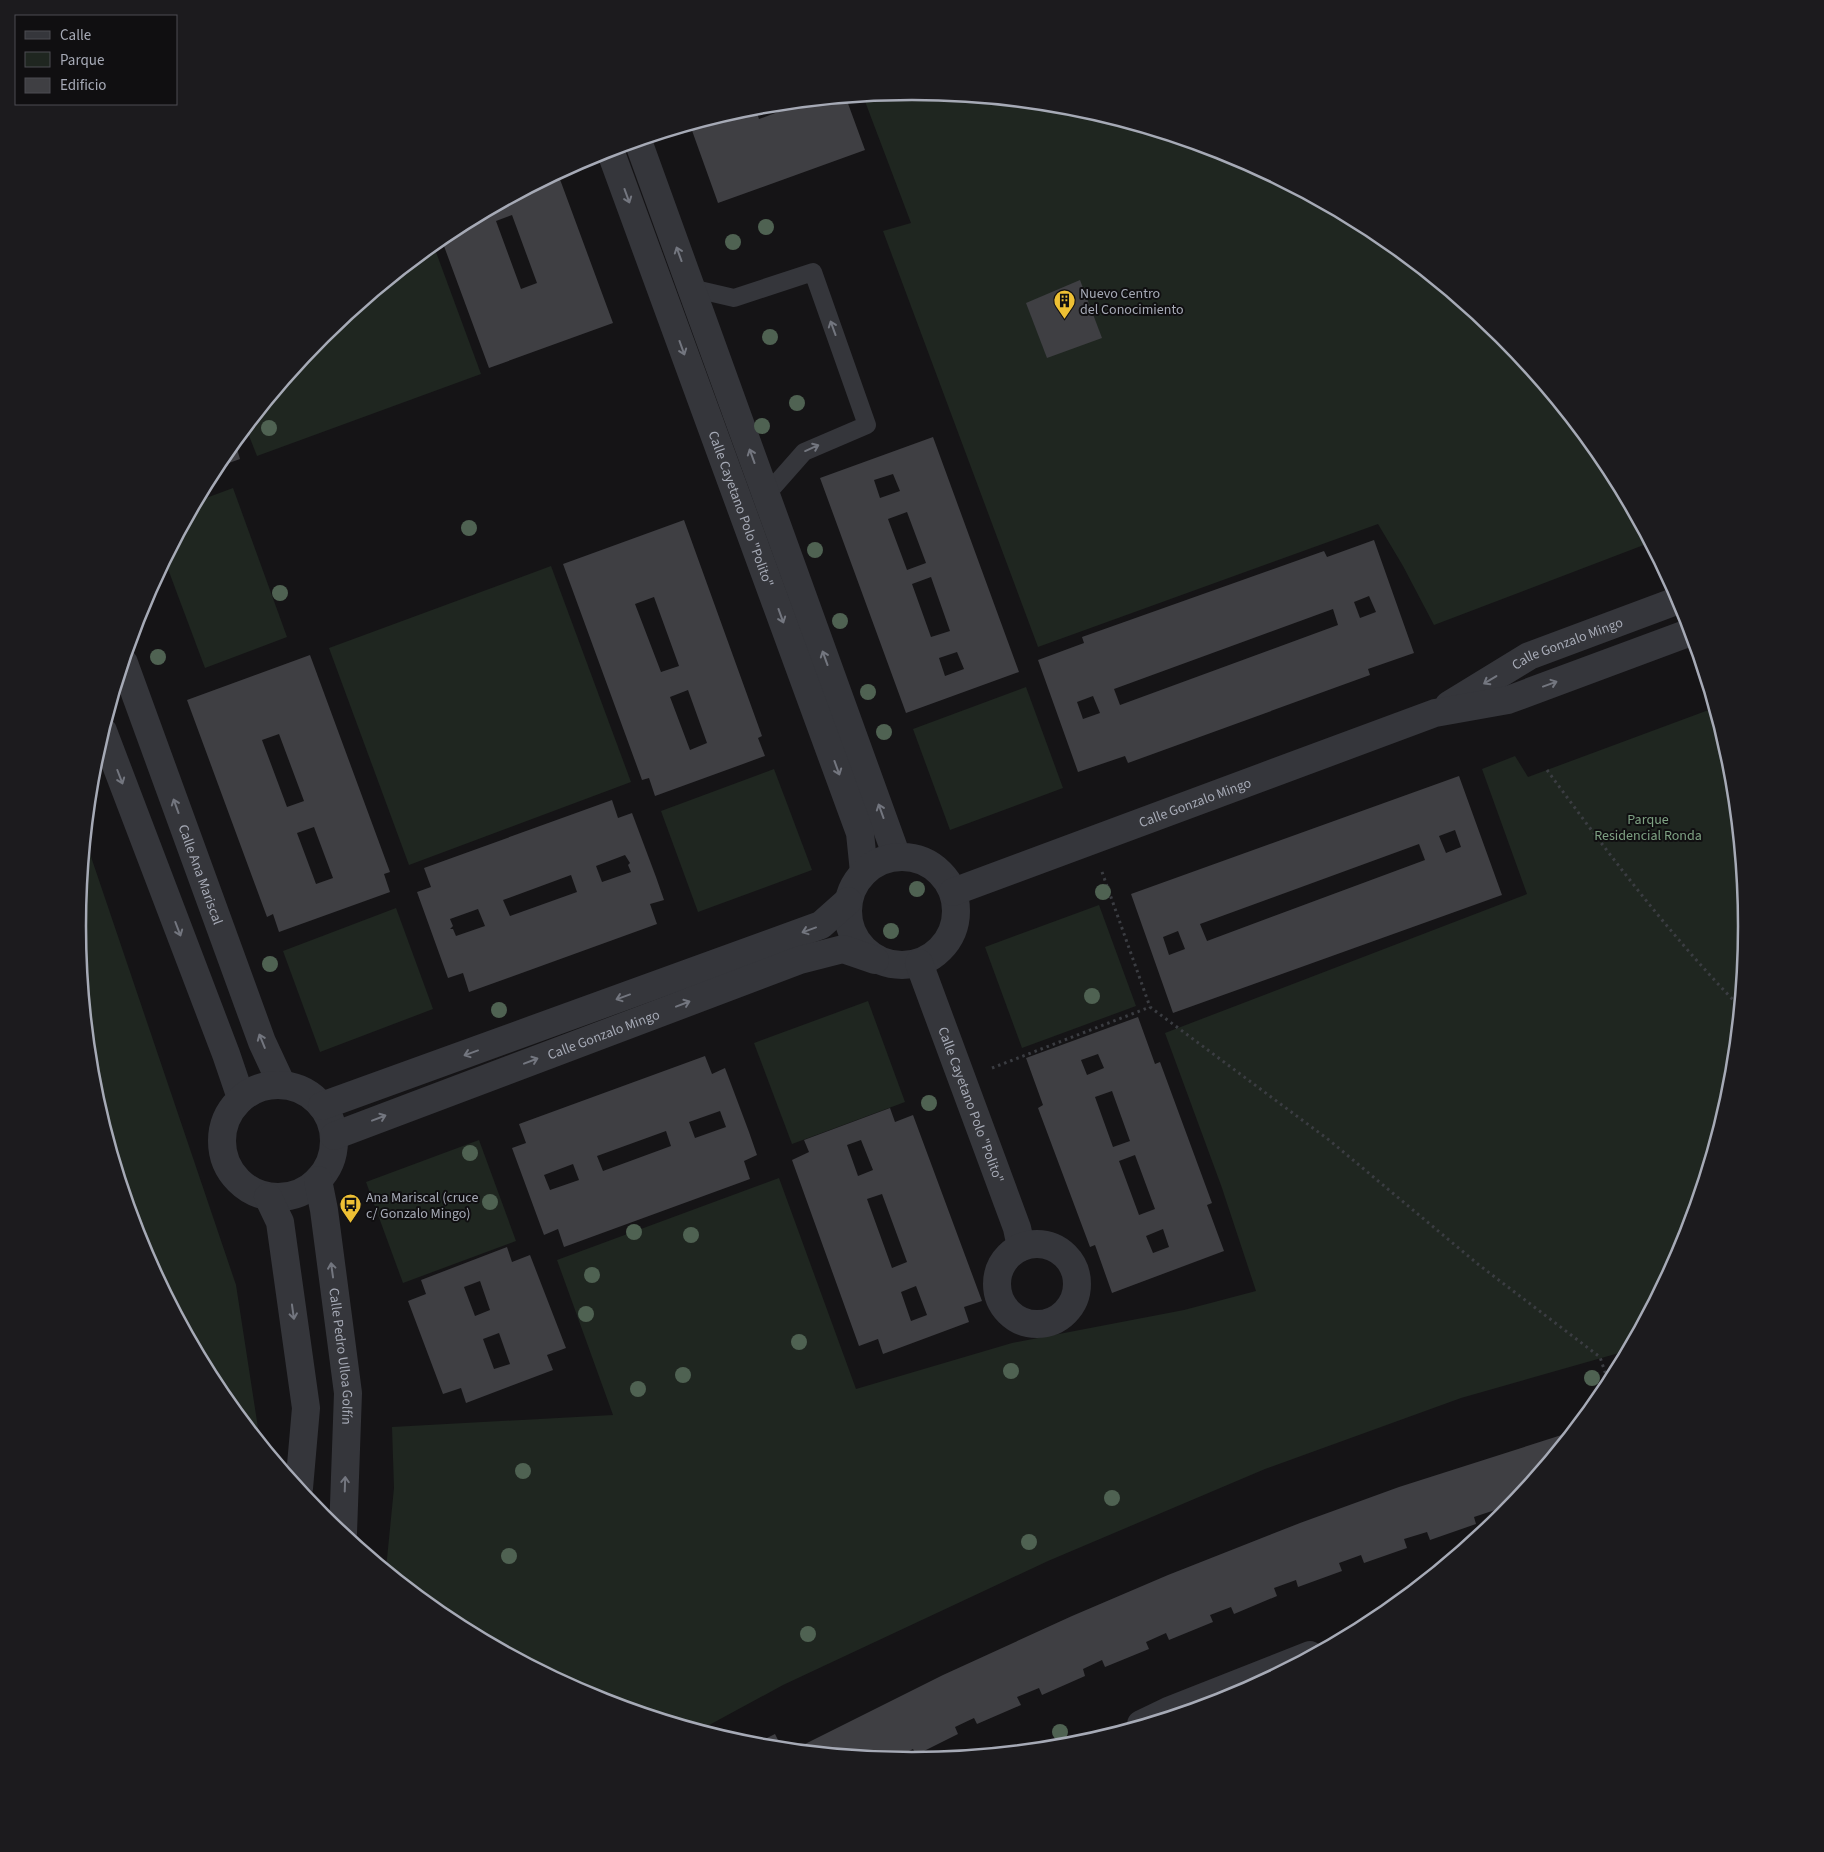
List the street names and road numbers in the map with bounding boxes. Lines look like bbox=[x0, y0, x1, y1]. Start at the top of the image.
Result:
street label: Calle Cayetano Polo "Polito" bbox=[703, 428, 778, 590]
street label: Calle Gonzalo Mingo bbox=[1508, 613, 1626, 675]
street label: Calle Gonzalo Mingo bbox=[1136, 773, 1254, 833]
street label: Calle Ana Mariscal bbox=[173, 822, 228, 928]
street label: Calle Gonzalo Mingo bbox=[545, 1005, 663, 1065]
street label: Calle Cayetano Polo "Polito" bbox=[932, 1024, 1008, 1186]
street label: Calle Pedro Ulloa Golfín bbox=[323, 1287, 357, 1425]

